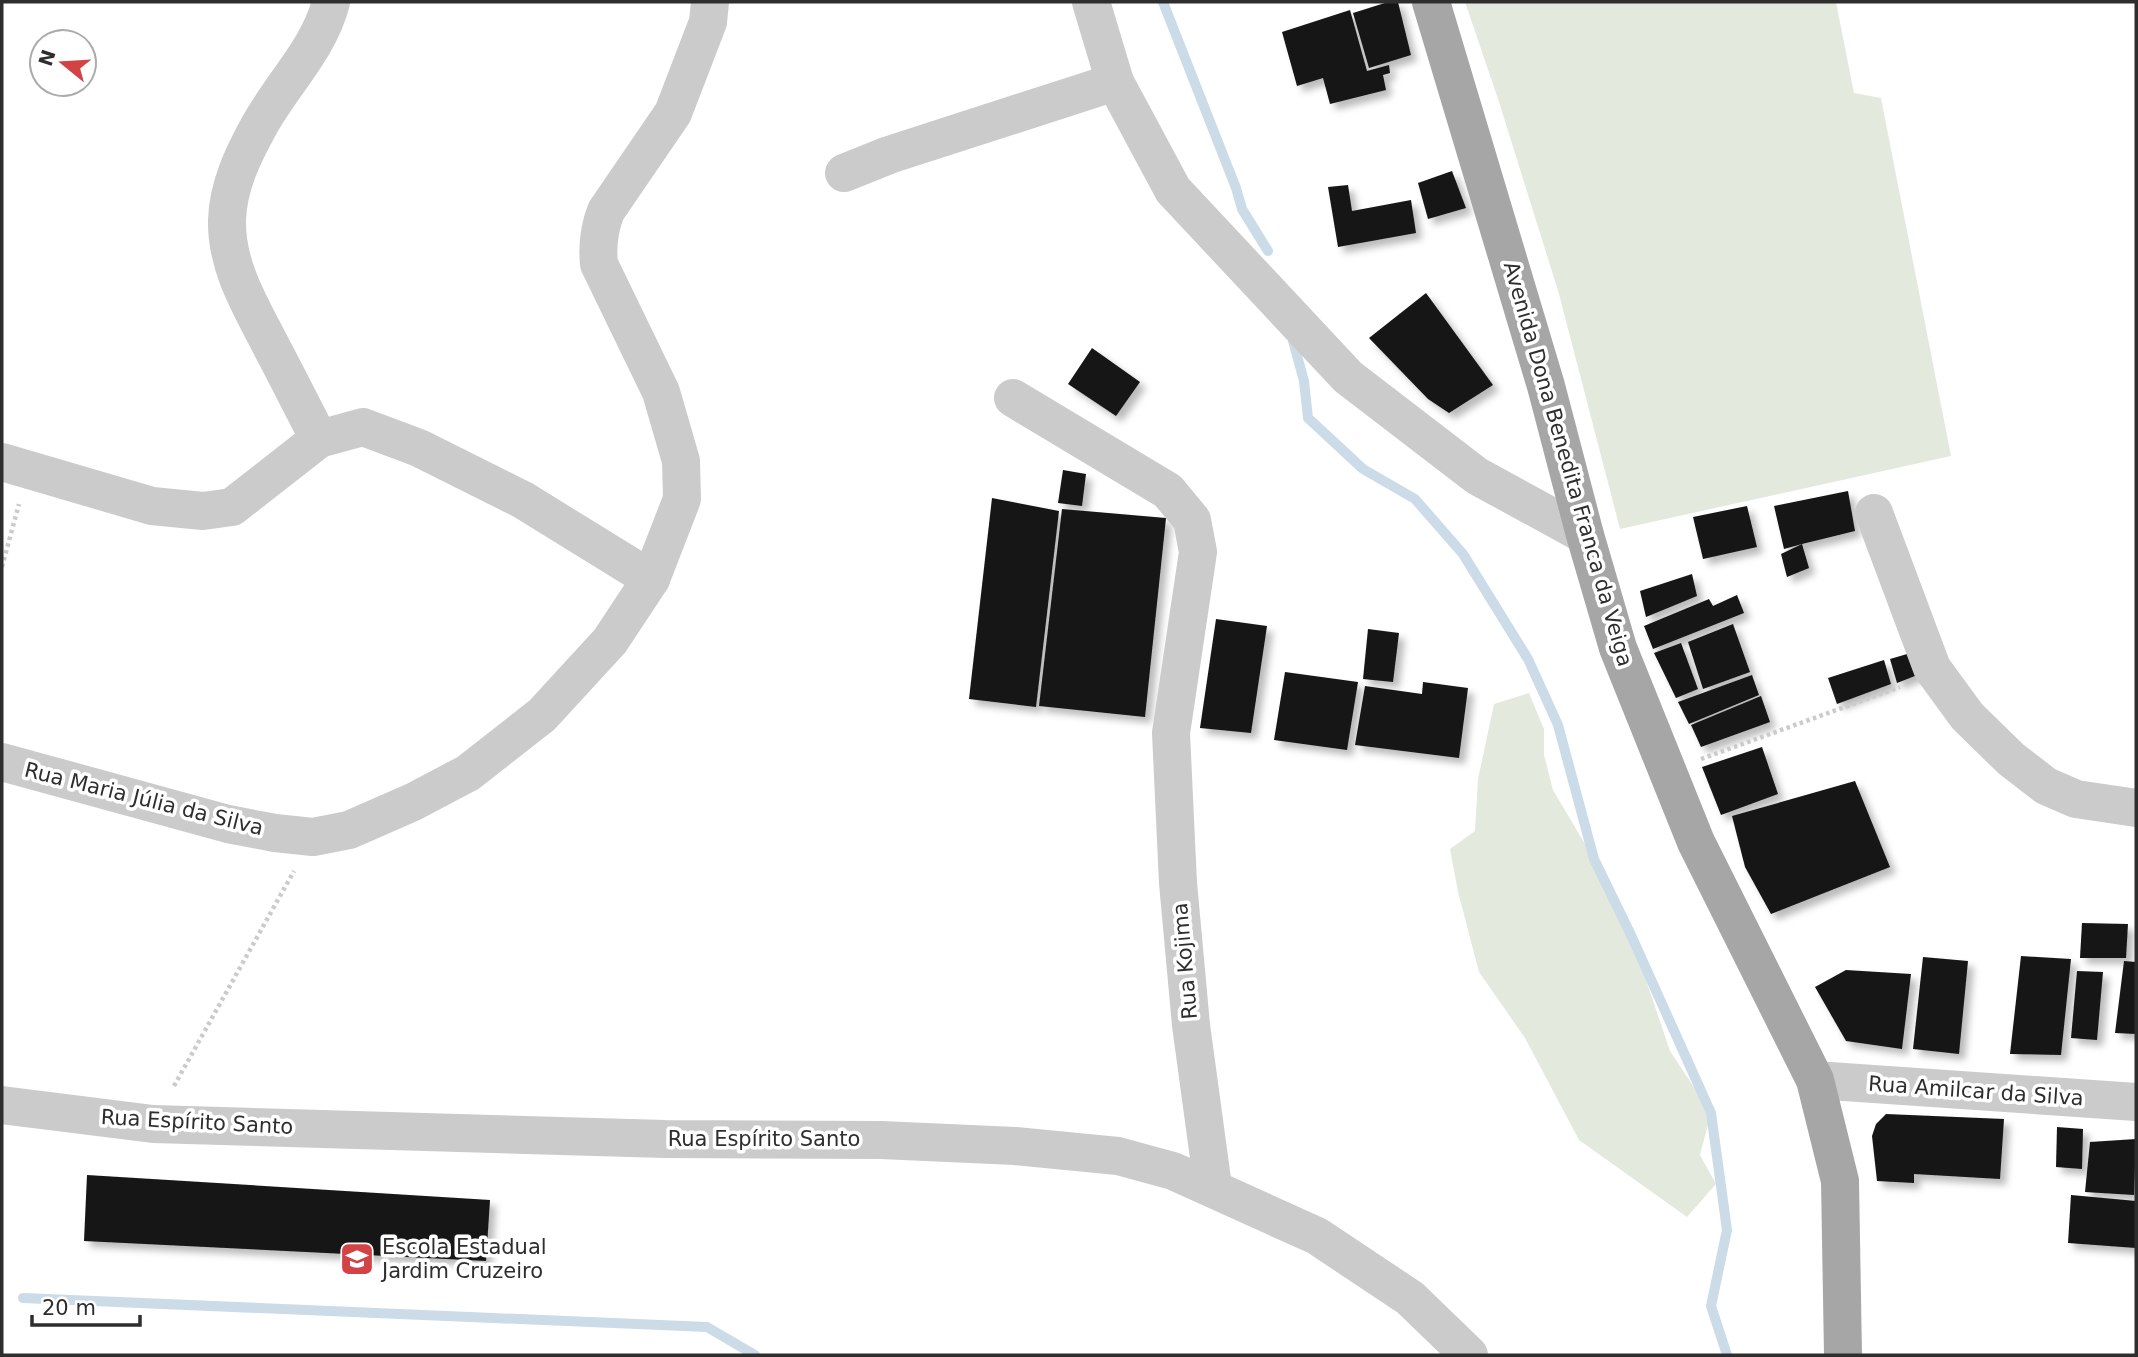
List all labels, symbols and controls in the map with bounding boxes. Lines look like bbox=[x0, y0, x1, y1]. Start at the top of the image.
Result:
north arrow bbox=[28, 28, 98, 98]
text: N bbox=[34, 47, 60, 69]
street label: Avenida Dona Benedita Franca da Veiga bbox=[1499, 259, 1637, 669]
street label: Rua Maria Júlia da Silva bbox=[22, 758, 266, 840]
street label: Rua Kojima bbox=[1168, 902, 1202, 1020]
street label: Rua Amilcar da Silva bbox=[1867, 1071, 2085, 1111]
street label: Rua Espírito Santo bbox=[100, 1105, 294, 1139]
street label: Rua Espírito Santo bbox=[668, 1127, 860, 1151]
place label: Escola Estadual Jardim Cruzeiro bbox=[380, 1235, 547, 1283]
school or university icon: Escola Estadual Jardim Cruzeiro bbox=[338, 1240, 376, 1278]
scale bar bbox=[32, 1284, 140, 1328]
text: 20 m bbox=[42, 1296, 96, 1320]

